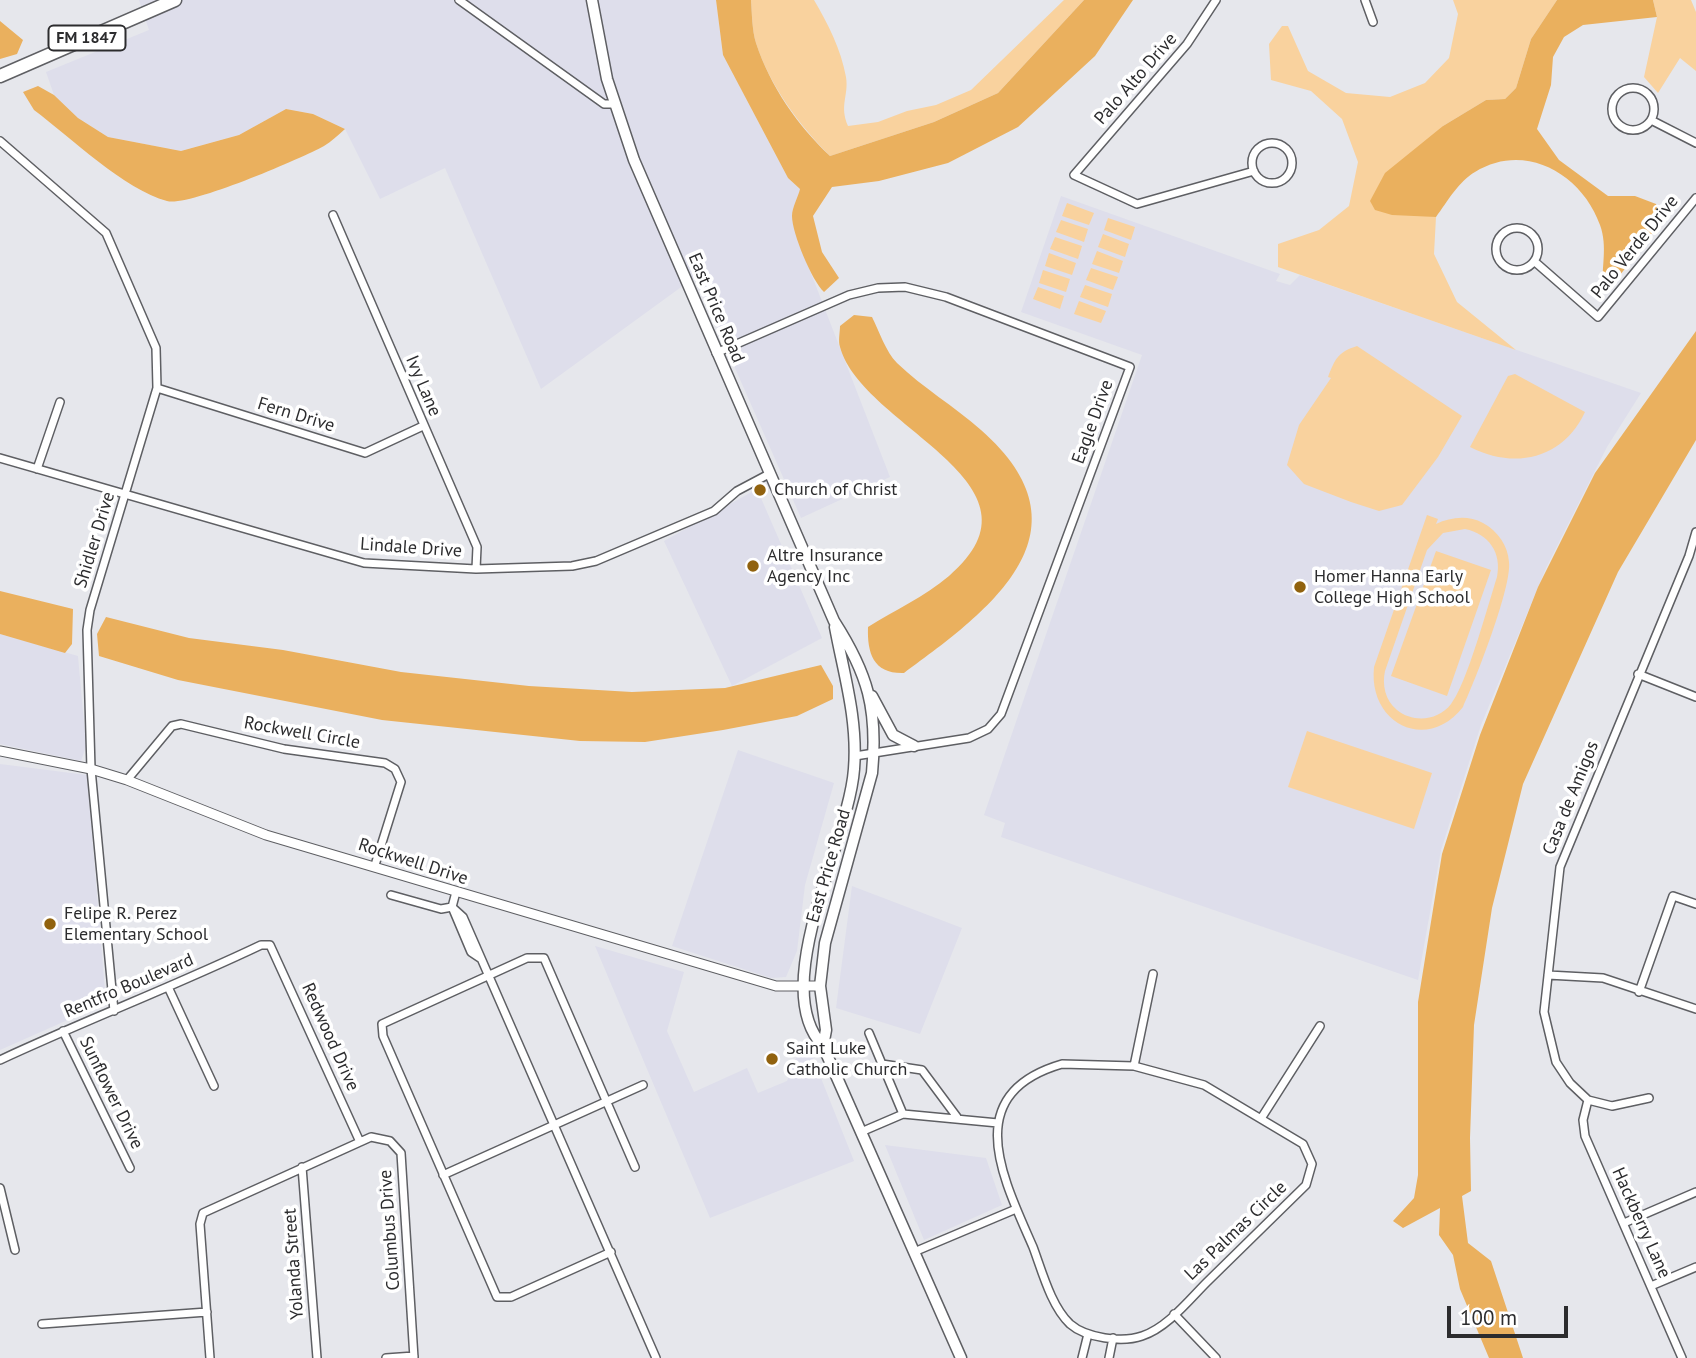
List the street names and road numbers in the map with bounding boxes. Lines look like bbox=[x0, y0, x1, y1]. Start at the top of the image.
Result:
road number: FM 1847 bbox=[48, 26, 126, 50]
street label: Palo Alto Drive bbox=[1090, 29, 1182, 129]
street label: Palo Verde Drive bbox=[1587, 191, 1683, 303]
street label: East Price Road bbox=[683, 250, 749, 366]
street label: Ivy Lane bbox=[401, 352, 445, 420]
street label: Eagle Drive bbox=[1068, 377, 1118, 467]
street label: Fern Drive bbox=[255, 393, 337, 437]
street label: Shidler Drive bbox=[70, 489, 120, 591]
street label: Lindale Drive bbox=[359, 534, 463, 562]
street label: Rockwell Circle bbox=[242, 712, 362, 754]
street label: Casa de Amigos bbox=[1538, 738, 1604, 858]
street label: East Price Road bbox=[802, 807, 856, 925]
street label: Rockwell Drive bbox=[355, 834, 471, 890]
street label: Rentfro Boulevard bbox=[61, 949, 197, 1023]
street label: Redwood Drive bbox=[297, 980, 363, 1094]
street label: Sunflower Drive bbox=[74, 1033, 148, 1153]
street label: Hackberry Lane bbox=[1607, 1164, 1675, 1282]
street label: Columbus Drive bbox=[375, 1169, 405, 1291]
street label: Las Palmas Circle bbox=[1180, 1177, 1292, 1285]
street label: Yolanda Street bbox=[279, 1208, 309, 1320]

